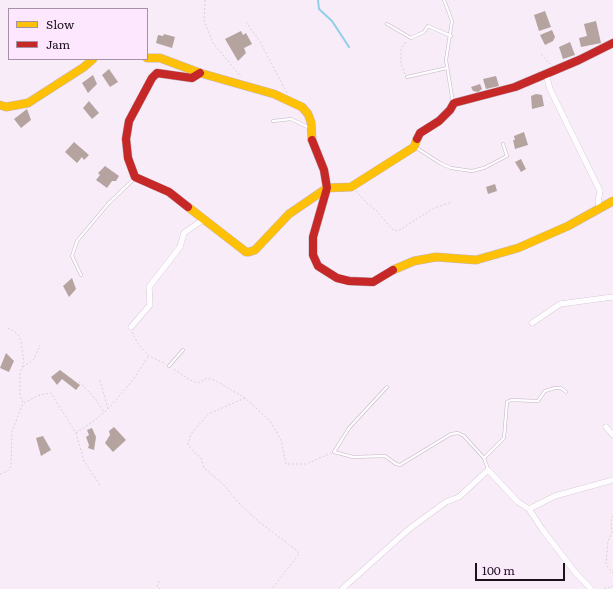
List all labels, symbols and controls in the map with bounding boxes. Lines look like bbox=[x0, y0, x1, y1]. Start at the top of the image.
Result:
legend bbox=[8, 8, 148, 60]
text: Slow bbox=[46, 15, 74, 33]
text: Jam bbox=[46, 35, 70, 53]
scale bar bbox=[477, 555, 567, 581]
text: 100 m bbox=[482, 561, 515, 579]

